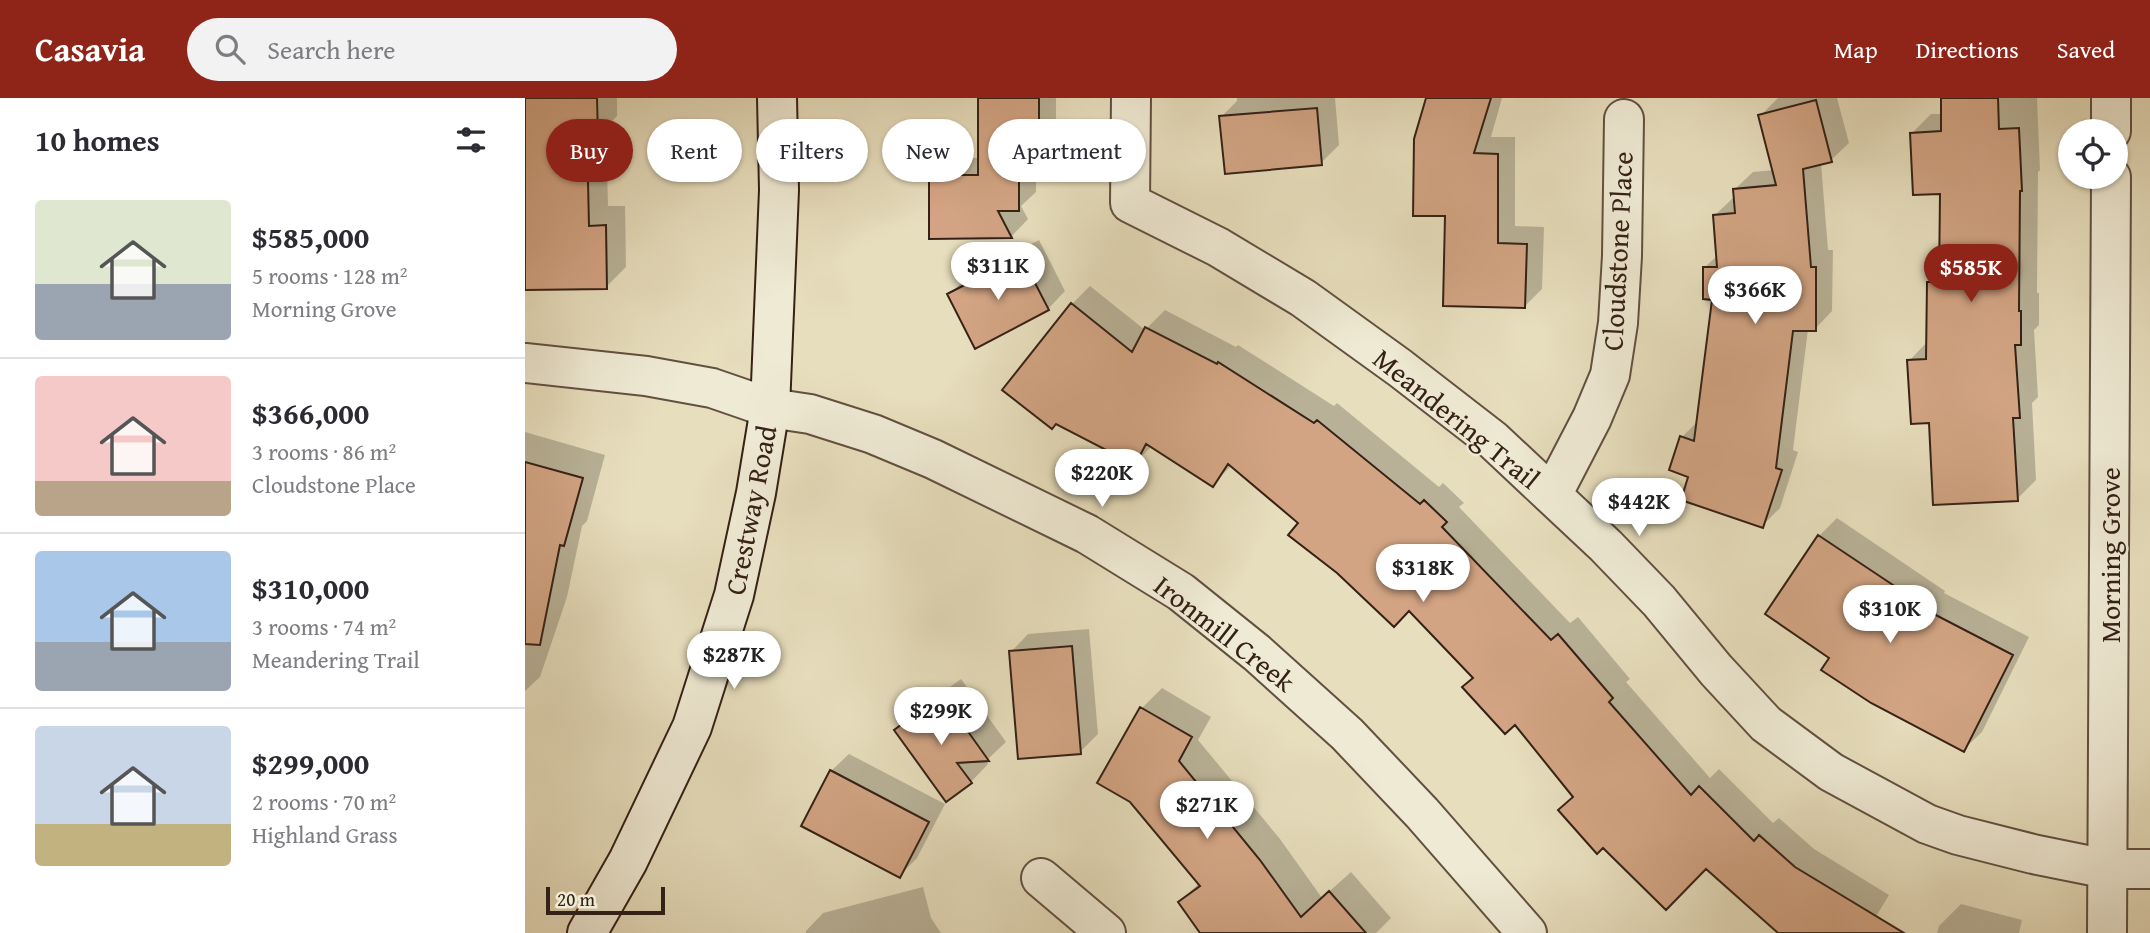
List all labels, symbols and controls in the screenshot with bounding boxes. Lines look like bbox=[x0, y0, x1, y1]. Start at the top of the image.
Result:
search box bbox=[187, 18, 677, 81]
text: Casavia bbox=[35, 25, 145, 73]
icon: search bbox=[211, 30, 249, 68]
text: Search here bbox=[267, 30, 396, 69]
text: Map bbox=[1834, 32, 1878, 67]
text: Directions bbox=[1916, 32, 2019, 67]
text: Saved bbox=[2057, 32, 2115, 67]
text: 10 homes bbox=[35, 118, 160, 162]
chip: Buy bbox=[546, 119, 633, 182]
chip: Rent bbox=[647, 119, 742, 182]
chip: Filters bbox=[756, 119, 868, 182]
chip: New bbox=[882, 119, 974, 182]
chip: Apartment bbox=[988, 119, 1146, 182]
map controls bbox=[2058, 119, 2128, 189]
button: locate bbox=[2058, 119, 2128, 189]
icon: filters bbox=[452, 121, 490, 159]
street label: Cloudstone Place bbox=[1591, 150, 1643, 352]
text: $585,000 bbox=[252, 215, 369, 259]
icon: home bbox=[91, 228, 175, 312]
pin: $311K bbox=[949, 242, 1047, 302]
pin: $585K bbox=[1922, 244, 2020, 304]
text: $311K bbox=[967, 248, 1029, 281]
text: $585K bbox=[1940, 250, 2002, 283]
text: 5 rooms · 128 m² bbox=[252, 259, 407, 292]
pin: $366K bbox=[1706, 266, 1804, 326]
text: $366K bbox=[1724, 272, 1786, 305]
text: Morning Grove bbox=[252, 292, 397, 325]
street label: Meandering Trail bbox=[1365, 338, 1549, 498]
text: $366,000 bbox=[252, 391, 369, 435]
icon: home bbox=[91, 404, 175, 488]
street label: Crestway Road bbox=[713, 422, 787, 598]
text: 3 rooms · 86 m² bbox=[252, 435, 396, 468]
pin: $220K bbox=[1053, 450, 1151, 509]
text: $220K bbox=[1071, 455, 1133, 488]
street label: Morning Grove bbox=[2089, 467, 2130, 643]
text: Cloudstone Place bbox=[252, 468, 416, 501]
pin: $442K bbox=[1590, 478, 1688, 538]
text: $442K bbox=[1608, 484, 1670, 517]
pin: $318K bbox=[1374, 545, 1472, 604]
text: $318K bbox=[1392, 550, 1454, 583]
street label: Ironmill Creek bbox=[1146, 565, 1305, 702]
text: $310,000 bbox=[252, 566, 369, 610]
icon: home bbox=[91, 579, 175, 663]
pin: $310K bbox=[1841, 586, 1939, 645]
text: $310K bbox=[1859, 591, 1921, 624]
text: 3 rooms · 74 m² bbox=[252, 610, 396, 643]
pin: $287K bbox=[685, 632, 783, 691]
text: $287K bbox=[703, 637, 765, 670]
text: Meandering Trail bbox=[252, 643, 420, 676]
pin: $299K bbox=[892, 688, 990, 747]
text: $299K bbox=[910, 693, 972, 726]
text: $299,000 bbox=[252, 741, 369, 785]
icon: home bbox=[91, 754, 175, 838]
pin: $271K bbox=[1158, 782, 1256, 841]
text: 2 rooms · 70 m² bbox=[252, 785, 396, 818]
text: $271K bbox=[1176, 787, 1238, 820]
text: Highland Grass bbox=[252, 818, 398, 851]
scale bar bbox=[546, 884, 665, 916]
text: 20 m bbox=[557, 885, 595, 913]

